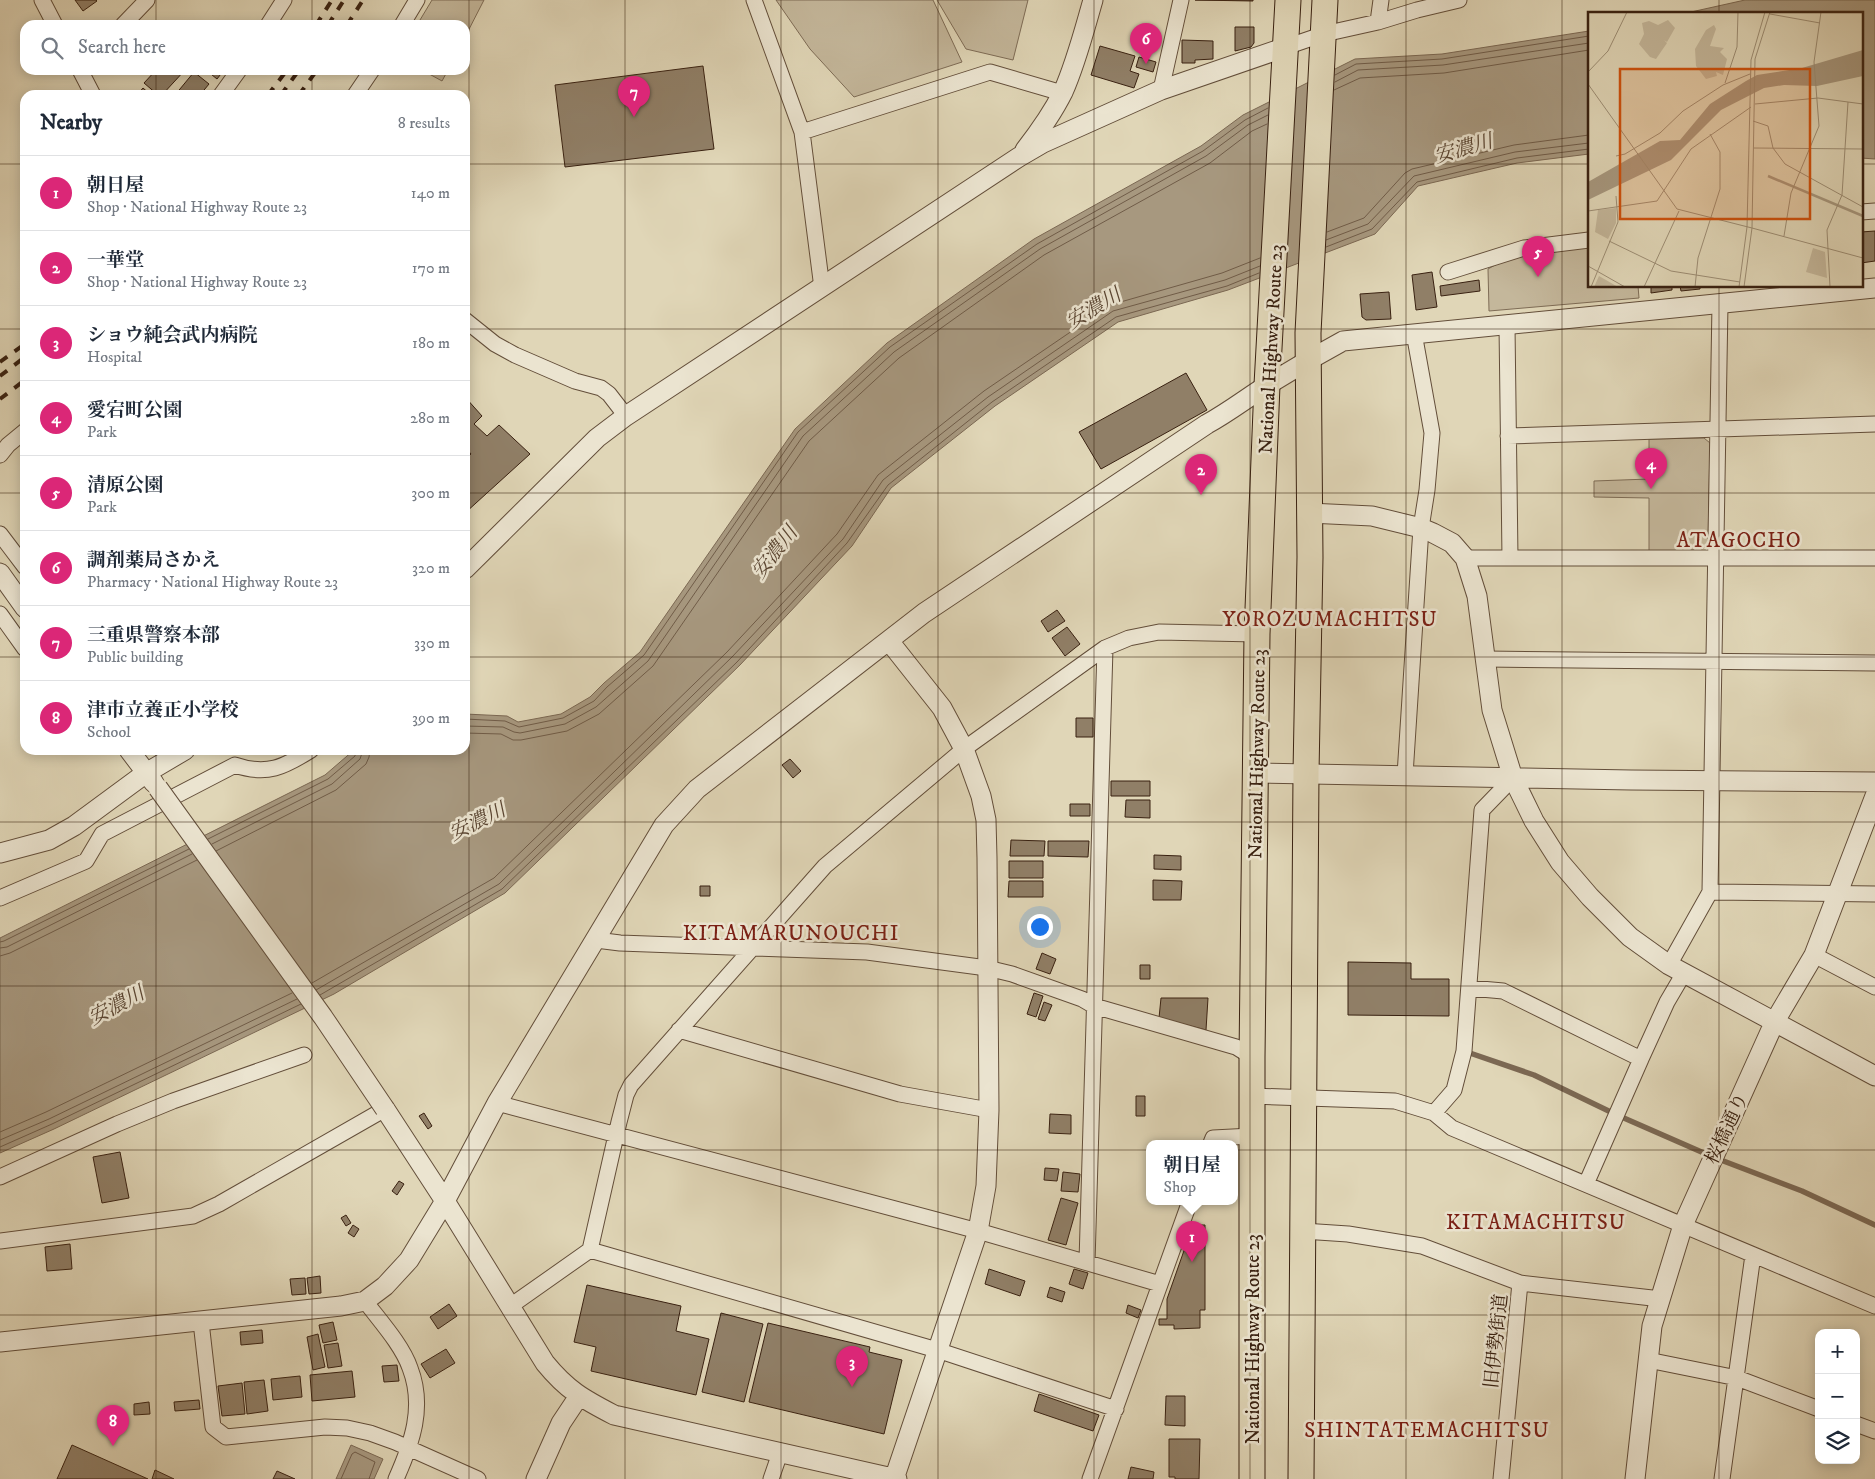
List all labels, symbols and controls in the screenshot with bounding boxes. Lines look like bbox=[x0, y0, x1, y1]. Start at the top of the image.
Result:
inset map bbox=[1588, 12, 1862, 288]
search box bbox=[20, 20, 470, 75]
pin: 6 bbox=[1130, 23, 1162, 64]
icon: search bbox=[38, 34, 66, 62]
text: Search here bbox=[78, 36, 166, 59]
pin: 7 bbox=[618, 76, 650, 117]
text: Nearby bbox=[40, 110, 102, 136]
text: 8 results bbox=[398, 113, 450, 133]
water label: 安濃川 bbox=[1431, 129, 1498, 170]
text: 朝日屋 bbox=[87, 174, 144, 197]
text: 1 bbox=[53, 183, 59, 203]
text: 140 m bbox=[411, 183, 450, 203]
text: Shop · National Highway Route 23 bbox=[87, 197, 307, 217]
pin: 5 bbox=[1522, 236, 1554, 277]
street label: National Highway Route 23 bbox=[1255, 244, 1288, 454]
text: 一華堂 bbox=[87, 249, 144, 272]
text: 2 bbox=[52, 258, 60, 278]
text: 170 m bbox=[412, 258, 450, 278]
text: Shop · National Highway Route 23 bbox=[87, 272, 307, 292]
water label: 安濃川 bbox=[1062, 282, 1128, 335]
text: ショウ純会武内病院 bbox=[87, 324, 258, 347]
text: 3 bbox=[53, 333, 59, 353]
text: 180 m bbox=[412, 333, 450, 353]
text: Hospital bbox=[87, 347, 142, 367]
text: 愛宕町公園 bbox=[87, 399, 182, 422]
text: 4 bbox=[51, 408, 61, 428]
text: 280 m bbox=[410, 408, 450, 428]
text: Park bbox=[87, 422, 117, 442]
pin: 4 bbox=[1635, 448, 1667, 489]
pin: 2 bbox=[1185, 454, 1217, 495]
text: 清原公園 bbox=[87, 474, 163, 497]
text: 5 bbox=[52, 483, 60, 503]
text: 300 m bbox=[411, 483, 450, 503]
text: Park bbox=[87, 497, 117, 517]
water label: 安濃川 bbox=[747, 520, 805, 584]
district label: ATAGOCHO bbox=[1676, 528, 1802, 554]
text: 調剤薬局さかえ bbox=[87, 549, 220, 572]
text: 6 bbox=[52, 558, 60, 578]
text: 320 m bbox=[412, 558, 450, 578]
text: Pharmacy · National Highway Route 23 bbox=[87, 572, 338, 592]
district label: YOROZUMACHITSU bbox=[1222, 607, 1438, 633]
text: 三重県警察本部 bbox=[87, 624, 220, 647]
text: 7 bbox=[52, 633, 60, 653]
text: 330 m bbox=[414, 633, 450, 653]
text: Public building bbox=[87, 647, 183, 667]
street label: National Highway Route 23 bbox=[1244, 649, 1271, 859]
text: 津市立養正小学校 bbox=[87, 699, 239, 722]
text: 8 bbox=[52, 708, 60, 728]
text: 390 m bbox=[412, 708, 450, 728]
text: School bbox=[87, 722, 131, 742]
water label: 安濃川 bbox=[445, 797, 512, 847]
your location bbox=[1027, 914, 1053, 940]
district label: KITAMARUNOUCHI bbox=[683, 921, 899, 947]
water label: 安濃川 bbox=[84, 980, 151, 1031]
street label: 桜橋通り bbox=[1701, 1089, 1754, 1168]
popup bbox=[1146, 1140, 1238, 1205]
text: 朝日屋 bbox=[1163, 1154, 1221, 1177]
text: Shop bbox=[1163, 1177, 1196, 1197]
district label: KITAMACHITSU bbox=[1446, 1210, 1626, 1236]
pin: 1 bbox=[1176, 1221, 1208, 1262]
street label: National Highway Route 23 bbox=[1242, 1234, 1265, 1444]
street label: 旧伊勢街道 bbox=[1480, 1293, 1513, 1390]
map controls bbox=[1815, 1329, 1860, 1464]
button: + bbox=[1815, 1329, 1860, 1374]
pin: 3 bbox=[836, 1346, 868, 1387]
button: − bbox=[1815, 1374, 1860, 1419]
pin: 8 bbox=[97, 1405, 129, 1446]
district label: SHINTATEMACHITSU bbox=[1304, 1418, 1550, 1444]
button: layers bbox=[1815, 1419, 1860, 1464]

